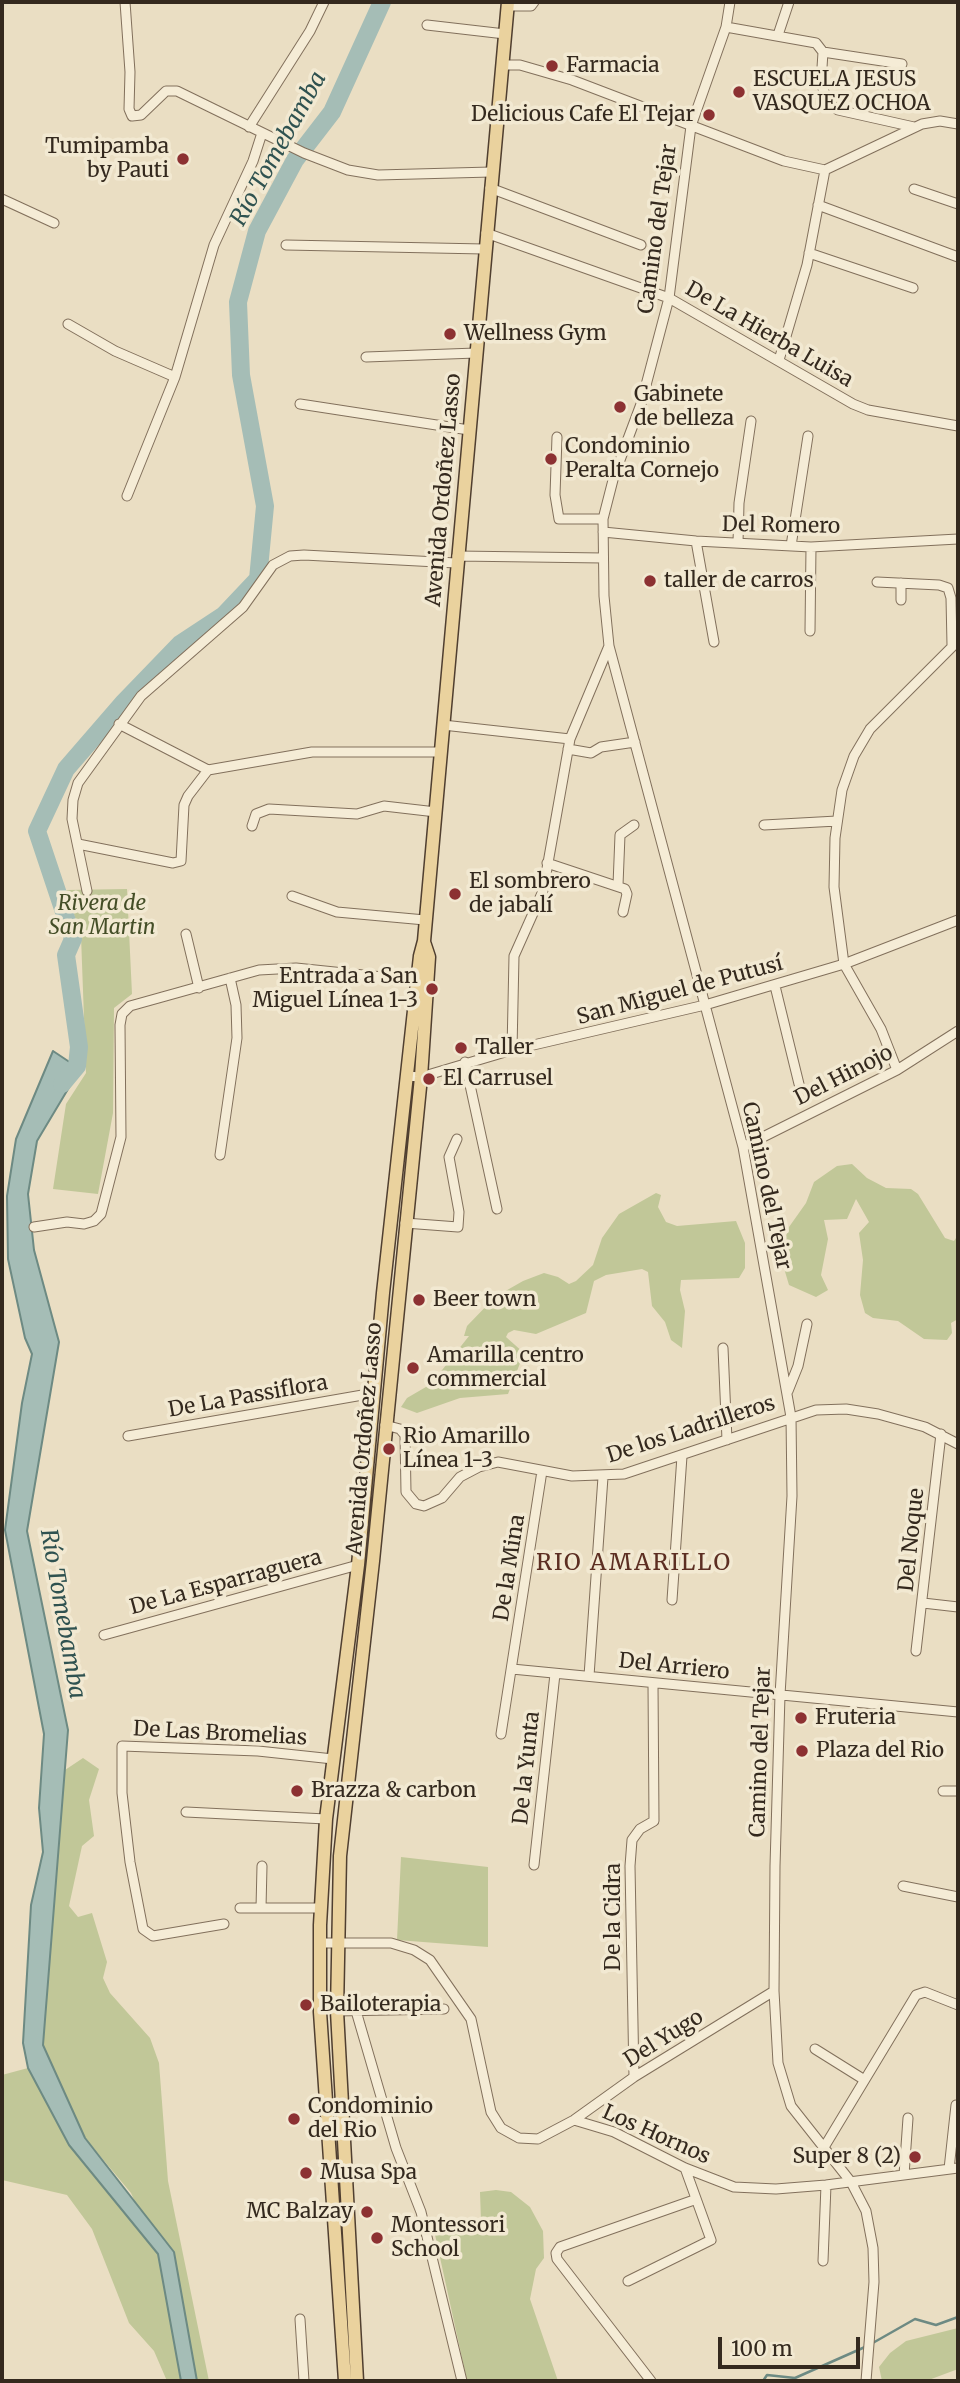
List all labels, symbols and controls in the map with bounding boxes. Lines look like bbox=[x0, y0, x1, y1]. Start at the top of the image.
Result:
place label: Farmacia bbox=[566, 53, 659, 79]
marker: Farmacia bbox=[544, 58, 560, 74]
water label: Río Tomebamba bbox=[225, 67, 333, 231]
place label: ESCUELA JESUS VASQUEZ OCHOA bbox=[753, 67, 931, 117]
marker: ESCUELA JESUS VASQUEZ OCHOA bbox=[731, 84, 747, 100]
place label: Delicious Cafe El Tejar bbox=[471, 102, 695, 128]
marker: Delicious Cafe El Tejar bbox=[701, 107, 717, 123]
place label: Tumipamba by Pauti bbox=[45, 134, 169, 184]
street label: Camino del Tejar bbox=[634, 143, 682, 315]
marker: Tumipamba by Pauti bbox=[175, 151, 191, 167]
street label: De La Hierba Luisa bbox=[681, 277, 857, 393]
place label: Wellness Gym bbox=[464, 321, 607, 347]
marker: Wellness Gym bbox=[442, 326, 458, 342]
street label: Avenida Ordoñez Lasso bbox=[421, 372, 467, 608]
place label: Gabinete de belleza bbox=[634, 382, 734, 432]
marker: Gabinete de belleza bbox=[612, 399, 628, 415]
place label: Condominio Peralta Cornejo bbox=[565, 434, 719, 484]
marker: Condominio Peralta Cornejo bbox=[543, 451, 559, 467]
street label: Del Romero bbox=[722, 512, 840, 540]
place label: taller de carros bbox=[664, 568, 814, 594]
marker: taller de carros bbox=[642, 573, 658, 589]
place label: El sombrero de jabalí bbox=[469, 869, 591, 919]
marker: El sombrero de jabalí bbox=[447, 886, 463, 902]
park label: Rivera de San Martin bbox=[49, 891, 155, 941]
street label: San Miguel de Putusí bbox=[574, 951, 786, 1031]
place label: Entrada a San Miguel Línea 1-3 bbox=[252, 964, 418, 1014]
marker: Entrada a San Miguel Línea 1-3 bbox=[424, 981, 440, 997]
place label: Taller bbox=[475, 1035, 534, 1061]
marker: Taller bbox=[453, 1040, 469, 1056]
street label: Del Hinojo bbox=[791, 1041, 897, 1111]
place label: El Carrusel bbox=[443, 1066, 553, 1092]
marker: El Carrusel bbox=[421, 1071, 437, 1087]
street label: Camino del Tejar bbox=[736, 1100, 796, 1272]
place label: Beer town bbox=[433, 1287, 536, 1313]
marker: Beer town bbox=[411, 1292, 427, 1308]
street label: Avenida Ordoñez Lasso bbox=[342, 1321, 388, 1557]
place label: Amarilla centro commercial bbox=[427, 1343, 584, 1393]
marker: Amarilla centro commercial bbox=[405, 1360, 421, 1376]
street label: De La Passiflora bbox=[166, 1371, 330, 1423]
street label: De los Ladrilleros bbox=[604, 1391, 778, 1469]
place label: Rio Amarillo Línea 1-3 bbox=[403, 1424, 530, 1474]
marker: Rio Amarillo Línea 1-3 bbox=[381, 1441, 397, 1457]
street label: Del Noque bbox=[894, 1487, 930, 1593]
street label: De la Mina bbox=[489, 1513, 531, 1623]
water label: Río Tomebamba bbox=[33, 1527, 91, 1701]
street label: De La Esparraguera bbox=[127, 1545, 325, 1621]
district label: RIO AMARILLO bbox=[537, 1549, 731, 1577]
street label: Del Arriero bbox=[617, 1649, 731, 1685]
street label: Camino del Tejar bbox=[745, 1666, 777, 1838]
place label: Fruteria bbox=[815, 1705, 896, 1731]
street label: De la Yunta bbox=[509, 1710, 545, 1826]
marker: Fruteria bbox=[793, 1710, 809, 1726]
street label: De Las Bromelias bbox=[132, 1717, 308, 1751]
place label: Plaza del Rio bbox=[816, 1738, 944, 1764]
marker: Plaza del Rio bbox=[794, 1743, 810, 1759]
place label: Brazza & carbon bbox=[311, 1778, 476, 1804]
marker: Brazza & carbon bbox=[289, 1783, 305, 1799]
street label: De la Cidra bbox=[601, 1863, 627, 1971]
place label: Bailoterapia bbox=[320, 1992, 441, 2018]
marker: Bailoterapia bbox=[298, 1997, 314, 2013]
street label: Del Yugo bbox=[620, 2005, 708, 2073]
place label: Condominio del Rio bbox=[308, 2094, 433, 2144]
street label: Los Hornos bbox=[598, 2100, 714, 2170]
marker: Condominio del Rio bbox=[286, 2111, 302, 2127]
place label: Super 8 (2) bbox=[793, 2144, 901, 2170]
marker: Super 8 (2) bbox=[907, 2149, 923, 2165]
place label: Musa Spa bbox=[320, 2160, 417, 2186]
marker: Musa Spa bbox=[298, 2165, 314, 2181]
place label: MC Balzay bbox=[246, 2199, 353, 2225]
marker: MC Balzay bbox=[359, 2204, 375, 2220]
place label: Montessori School bbox=[391, 2213, 505, 2263]
marker: Montessori School bbox=[369, 2230, 385, 2246]
scale bar bbox=[722, 2324, 864, 2368]
text: 100 m bbox=[731, 2335, 793, 2362]

